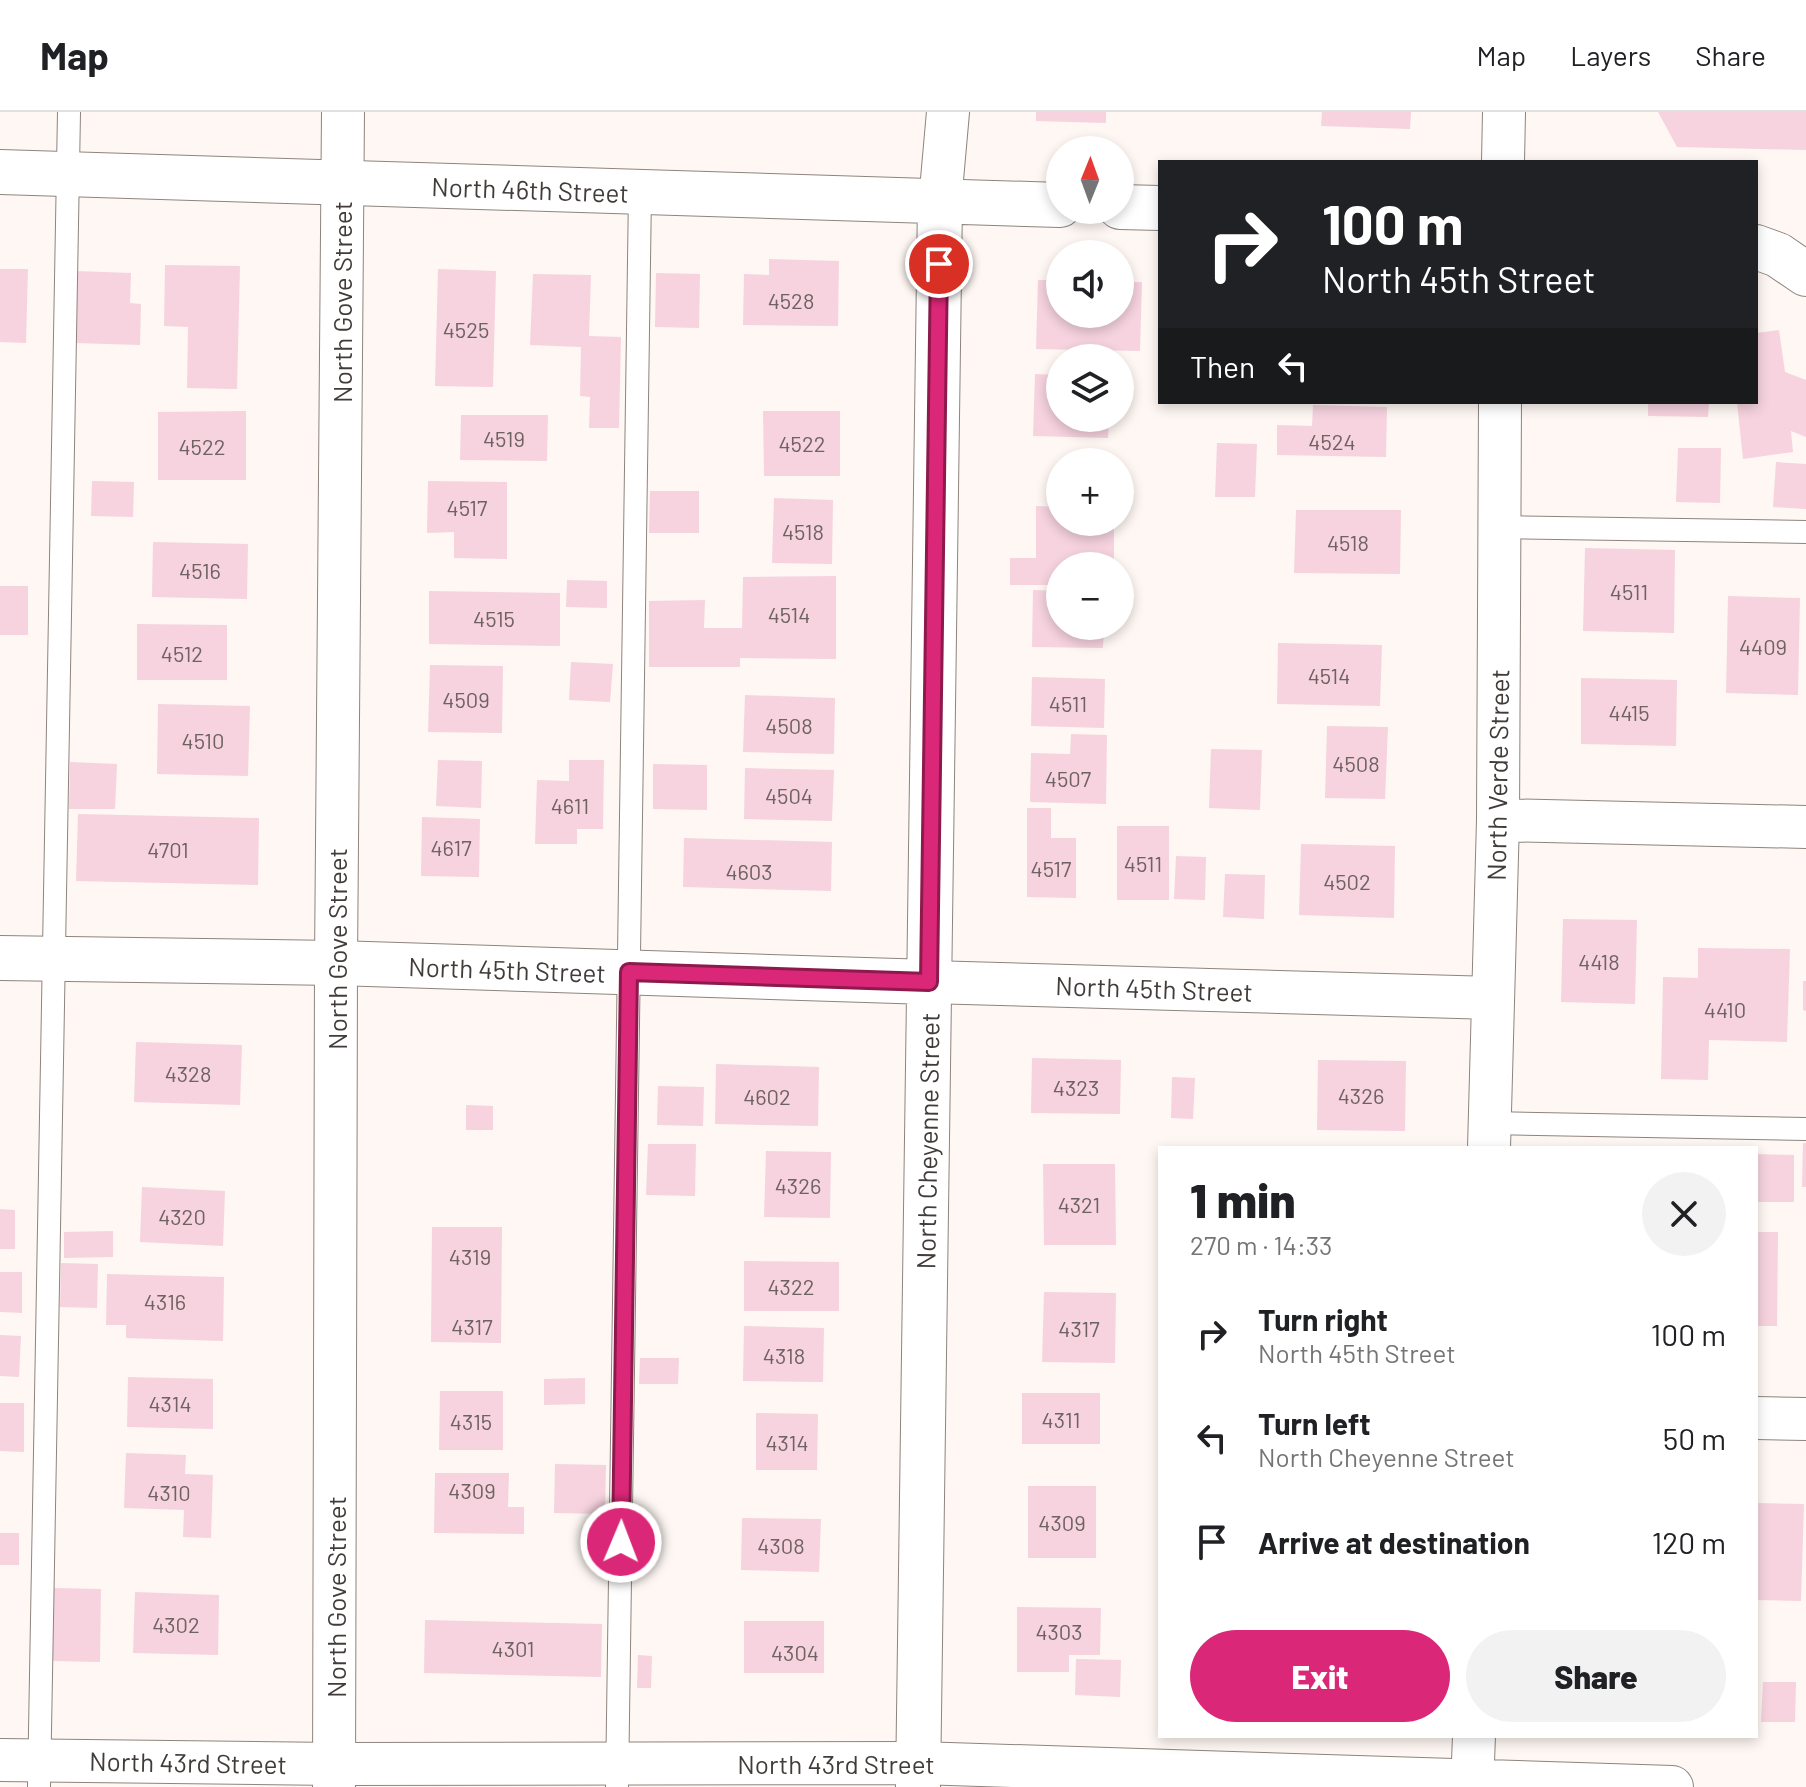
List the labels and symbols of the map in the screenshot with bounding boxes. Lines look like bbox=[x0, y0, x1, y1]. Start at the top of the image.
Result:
north arrow bbox=[1046, 136, 1134, 224]
street label: North 46th Street bbox=[431, 170, 629, 208]
street label: North Gove Street bbox=[326, 201, 357, 403]
pin bbox=[905, 230, 973, 298]
house number: 4528 bbox=[768, 287, 814, 313]
house number: 4525 bbox=[443, 316, 489, 342]
house number: 4519 bbox=[483, 425, 525, 451]
house number: 4524 bbox=[1308, 428, 1356, 454]
house number: 4522 bbox=[778, 430, 826, 456]
house number: 4522 bbox=[178, 433, 226, 459]
house number: 4517 bbox=[447, 494, 487, 520]
house number: 4518 bbox=[782, 518, 824, 544]
house number: 4518 bbox=[1327, 529, 1369, 555]
house number: 4516 bbox=[179, 557, 221, 583]
house number: 4511 bbox=[1610, 578, 1648, 604]
house number: 4514 bbox=[768, 601, 810, 627]
house number: 4515 bbox=[473, 605, 515, 631]
house number: 4409 bbox=[1739, 633, 1787, 659]
house number: 4512 bbox=[161, 640, 203, 666]
house number: 4514 bbox=[1308, 662, 1350, 688]
street label: North Verde Street bbox=[1480, 669, 1514, 881]
house number: 4509 bbox=[442, 686, 490, 712]
house number: 4511 bbox=[1049, 690, 1087, 716]
house number: 4415 bbox=[1608, 699, 1650, 725]
house number: 4508 bbox=[765, 712, 813, 738]
house number: 4510 bbox=[182, 727, 224, 753]
house number: 4508 bbox=[1332, 750, 1380, 776]
house number: 4507 bbox=[1045, 765, 1091, 791]
house number: 4504 bbox=[765, 782, 813, 808]
house number: 4611 bbox=[551, 792, 589, 818]
house number: 4617 bbox=[430, 834, 472, 860]
house number: 4701 bbox=[147, 836, 189, 862]
street label: North Gove Street bbox=[321, 848, 352, 1050]
house number: 4511 bbox=[1124, 850, 1162, 876]
house number: 4517 bbox=[1031, 855, 1071, 881]
house number: 4603 bbox=[725, 858, 773, 884]
house number: 4502 bbox=[1323, 868, 1371, 894]
house number: 4418 bbox=[1578, 948, 1620, 974]
street label: North 45th Street bbox=[408, 950, 606, 988]
street label: North 45th Street bbox=[1055, 969, 1253, 1007]
house number: 4410 bbox=[1704, 996, 1746, 1022]
street label: North Cheyenne Street bbox=[909, 1012, 945, 1270]
house number: 4328 bbox=[165, 1060, 211, 1086]
house number: 4323 bbox=[1053, 1074, 1099, 1100]
house number: 4326 bbox=[1338, 1082, 1384, 1108]
house number: 4602 bbox=[743, 1083, 791, 1109]
house number: 4326 bbox=[775, 1172, 821, 1198]
house number: 4321 bbox=[1058, 1191, 1100, 1217]
house number: 4320 bbox=[158, 1203, 206, 1229]
house number: 4319 bbox=[449, 1243, 491, 1269]
house number: 4322 bbox=[767, 1273, 815, 1299]
house number: 4316 bbox=[144, 1288, 186, 1314]
house number: 4317 bbox=[451, 1313, 493, 1339]
house number: 4317 bbox=[1058, 1315, 1100, 1341]
house number: 4318 bbox=[763, 1342, 805, 1368]
house number: 4314 bbox=[148, 1390, 192, 1416]
house number: 4311 bbox=[1042, 1406, 1080, 1432]
house number: 4315 bbox=[450, 1408, 492, 1434]
house number: 4314 bbox=[765, 1429, 809, 1455]
house number: 4309 bbox=[448, 1477, 496, 1503]
house number: 4310 bbox=[147, 1479, 191, 1505]
street label: North Gove Street bbox=[320, 1496, 351, 1698]
position arrow bbox=[579, 1500, 663, 1584]
house number: 4309 bbox=[1038, 1509, 1086, 1535]
house number: 4308 bbox=[757, 1532, 805, 1558]
house number: 4302 bbox=[152, 1611, 200, 1637]
house number: 4303 bbox=[1035, 1618, 1083, 1644]
house number: 4301 bbox=[492, 1635, 534, 1661]
house number: 4304 bbox=[771, 1639, 819, 1665]
street label: North 43rd Street bbox=[89, 1745, 287, 1779]
street label: North 43rd Street bbox=[737, 1748, 935, 1779]

